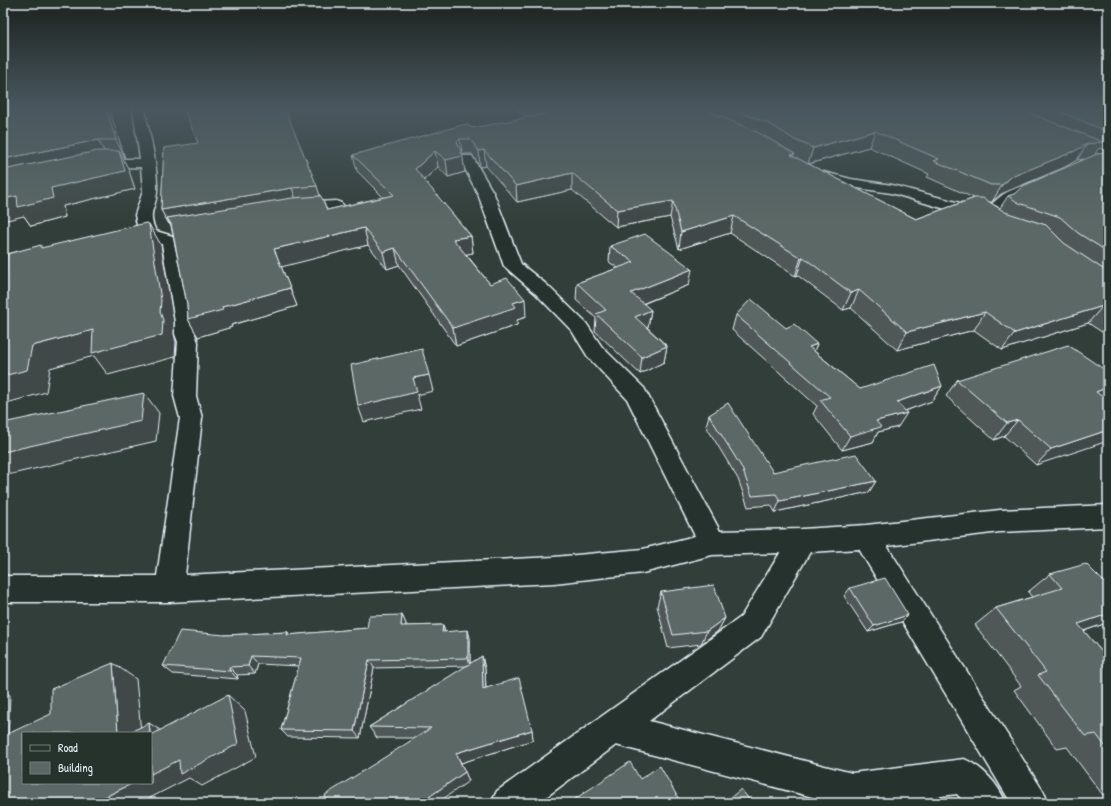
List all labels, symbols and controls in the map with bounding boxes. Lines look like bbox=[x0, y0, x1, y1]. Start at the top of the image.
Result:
legend bbox=[22, 732, 152, 784]
text: Road bbox=[58, 739, 78, 756]
text: Building bbox=[58, 759, 93, 776]

